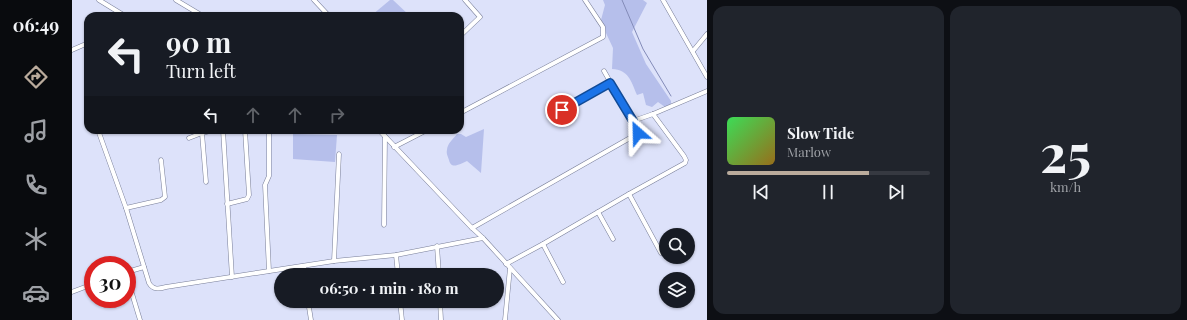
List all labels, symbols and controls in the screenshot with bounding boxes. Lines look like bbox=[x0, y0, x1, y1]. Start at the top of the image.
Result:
text: 06:49 bbox=[13, 13, 59, 37]
text: 90 m bbox=[166, 23, 231, 60]
icon: left bbox=[100, 28, 152, 80]
text: Turn left bbox=[166, 59, 236, 83]
icon: directions bbox=[22, 63, 50, 91]
pin bbox=[545, 93, 579, 127]
icon: arrive bbox=[551, 99, 573, 121]
icon: left bbox=[200, 104, 222, 126]
icon: ahead bbox=[242, 104, 264, 126]
icon: ahead bbox=[284, 104, 306, 126]
icon: right bbox=[326, 104, 348, 126]
position arrow bbox=[617, 112, 659, 154]
icon: music bbox=[22, 117, 50, 145]
text: 25 bbox=[1040, 117, 1091, 186]
text: Slow Tide bbox=[787, 123, 854, 143]
text: Marlow bbox=[787, 143, 831, 160]
icon: phone bbox=[22, 171, 50, 199]
text: km/h bbox=[1050, 178, 1081, 195]
icon: previous bbox=[750, 181, 772, 203]
icon: pause bbox=[817, 181, 839, 203]
icon: next bbox=[885, 181, 907, 203]
icon: climate bbox=[22, 225, 50, 253]
map controls bbox=[659, 228, 695, 308]
button: search bbox=[659, 228, 695, 264]
speed limit sign: 30 bbox=[84, 256, 136, 308]
button: layers bbox=[659, 272, 695, 308]
text: 06:50 · 1 min · 180 m bbox=[320, 278, 458, 298]
icon: car bbox=[22, 279, 50, 307]

